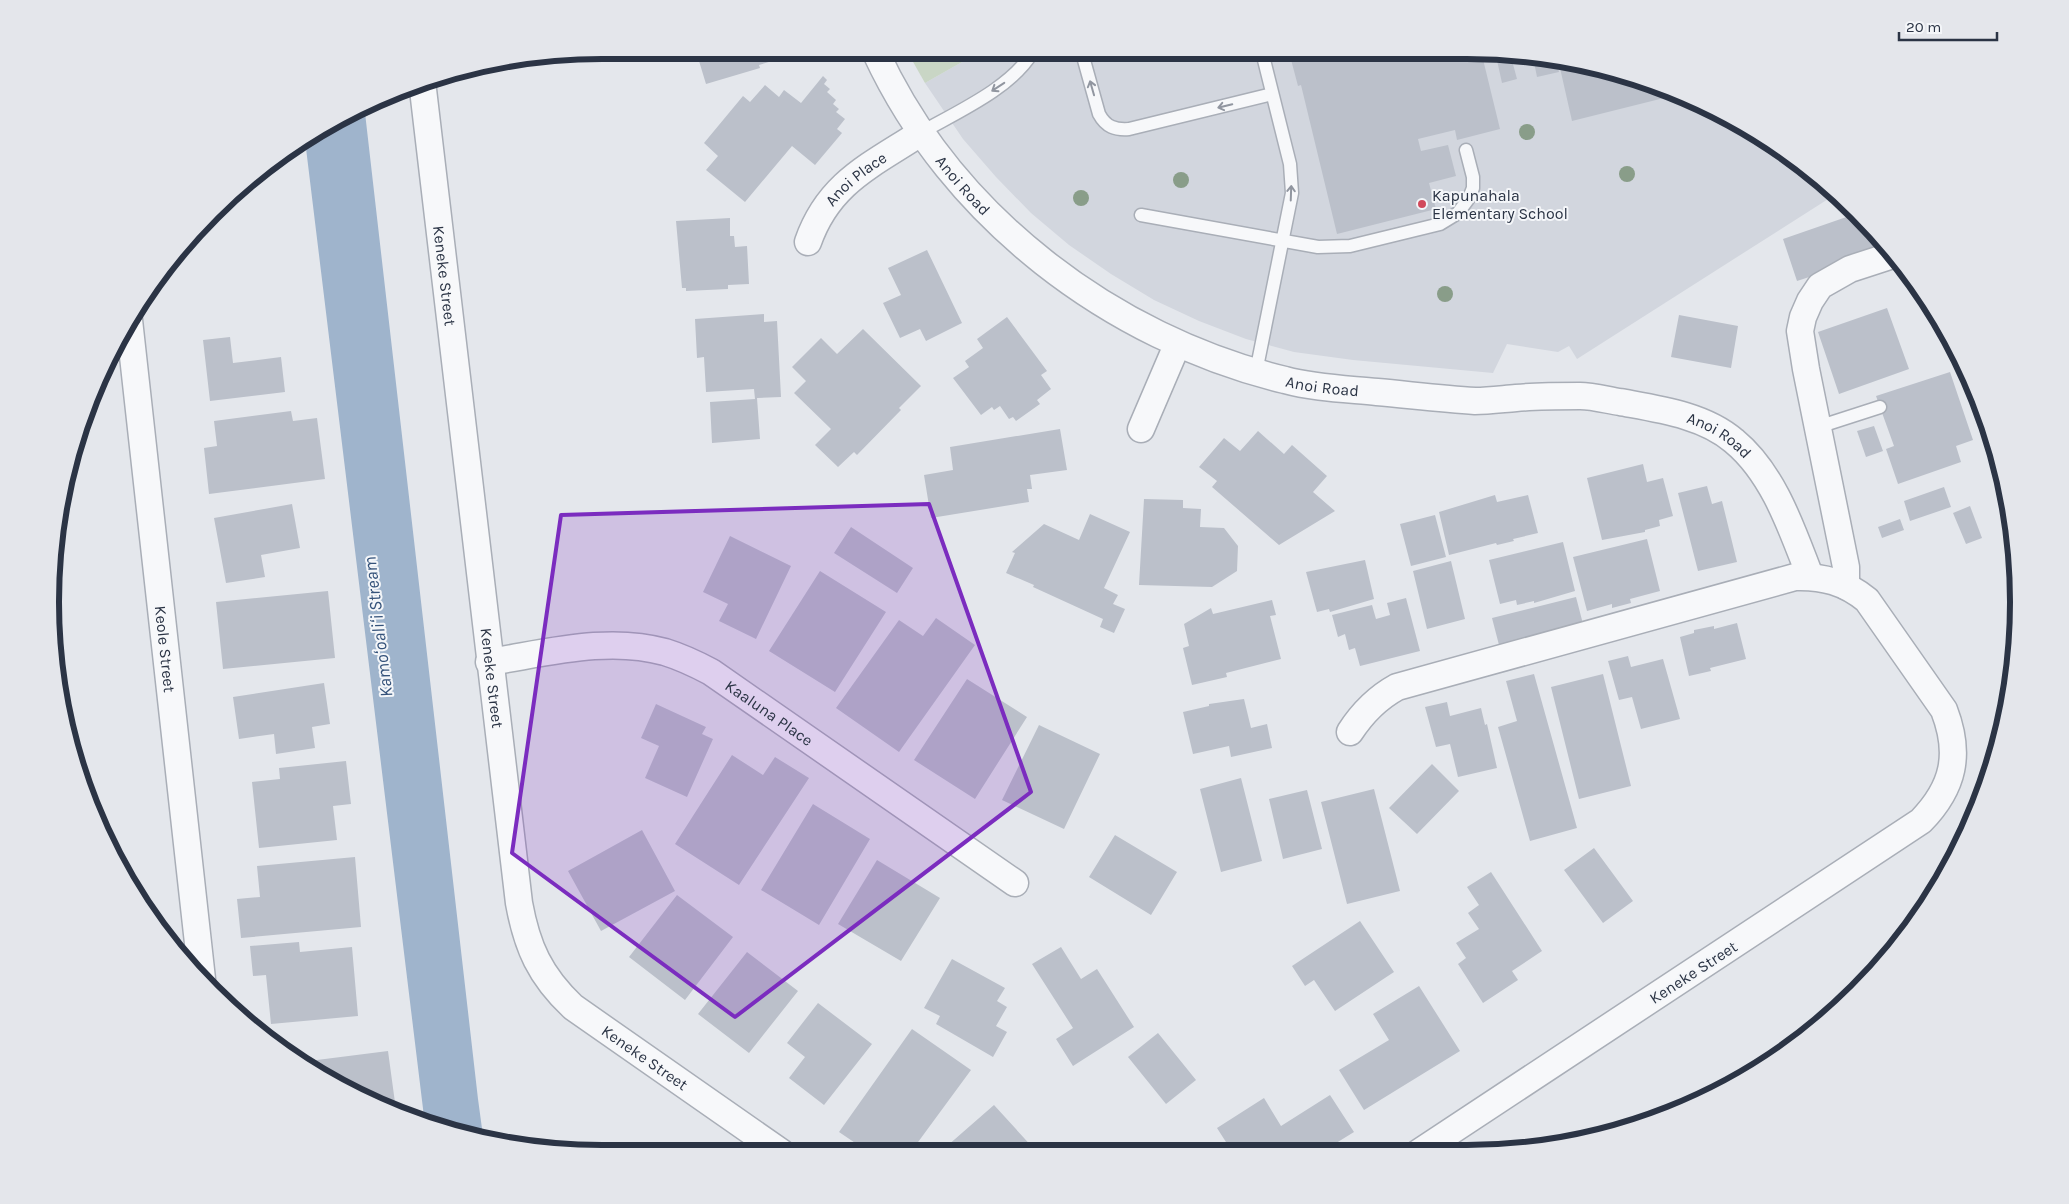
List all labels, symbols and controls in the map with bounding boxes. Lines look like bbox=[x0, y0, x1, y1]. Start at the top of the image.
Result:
scale bar bbox=[1899, 10, 1996, 42]
text: 20 m bbox=[1906, 18, 1941, 36]
one-way arrow bbox=[1087, 80, 1096, 96]
one-way arrow bbox=[991, 82, 1005, 92]
one-way arrow bbox=[1217, 101, 1233, 111]
street label: Anoi Place bbox=[821, 148, 890, 210]
street label: Anoi Road bbox=[932, 152, 994, 219]
one-way arrow bbox=[1287, 185, 1296, 201]
place label: Kapunahala Elementary School bbox=[1432, 186, 1568, 223]
marker: Kapunahala Elementary School bbox=[1416, 198, 1428, 210]
street label: Keneke Street bbox=[429, 225, 460, 327]
street label: Anoi Road bbox=[1284, 372, 1360, 400]
street label: Anoi Road bbox=[1685, 408, 1755, 462]
water label: Kamoʻoaliʻi Stream bbox=[358, 555, 398, 699]
street label: Keole Street bbox=[151, 605, 179, 693]
street label: Keneke Street bbox=[477, 627, 507, 729]
street label: Kaaluna Place bbox=[722, 676, 817, 750]
street label: Keneke Street bbox=[1646, 937, 1741, 1008]
street label: Keneke Street bbox=[598, 1021, 691, 1094]

